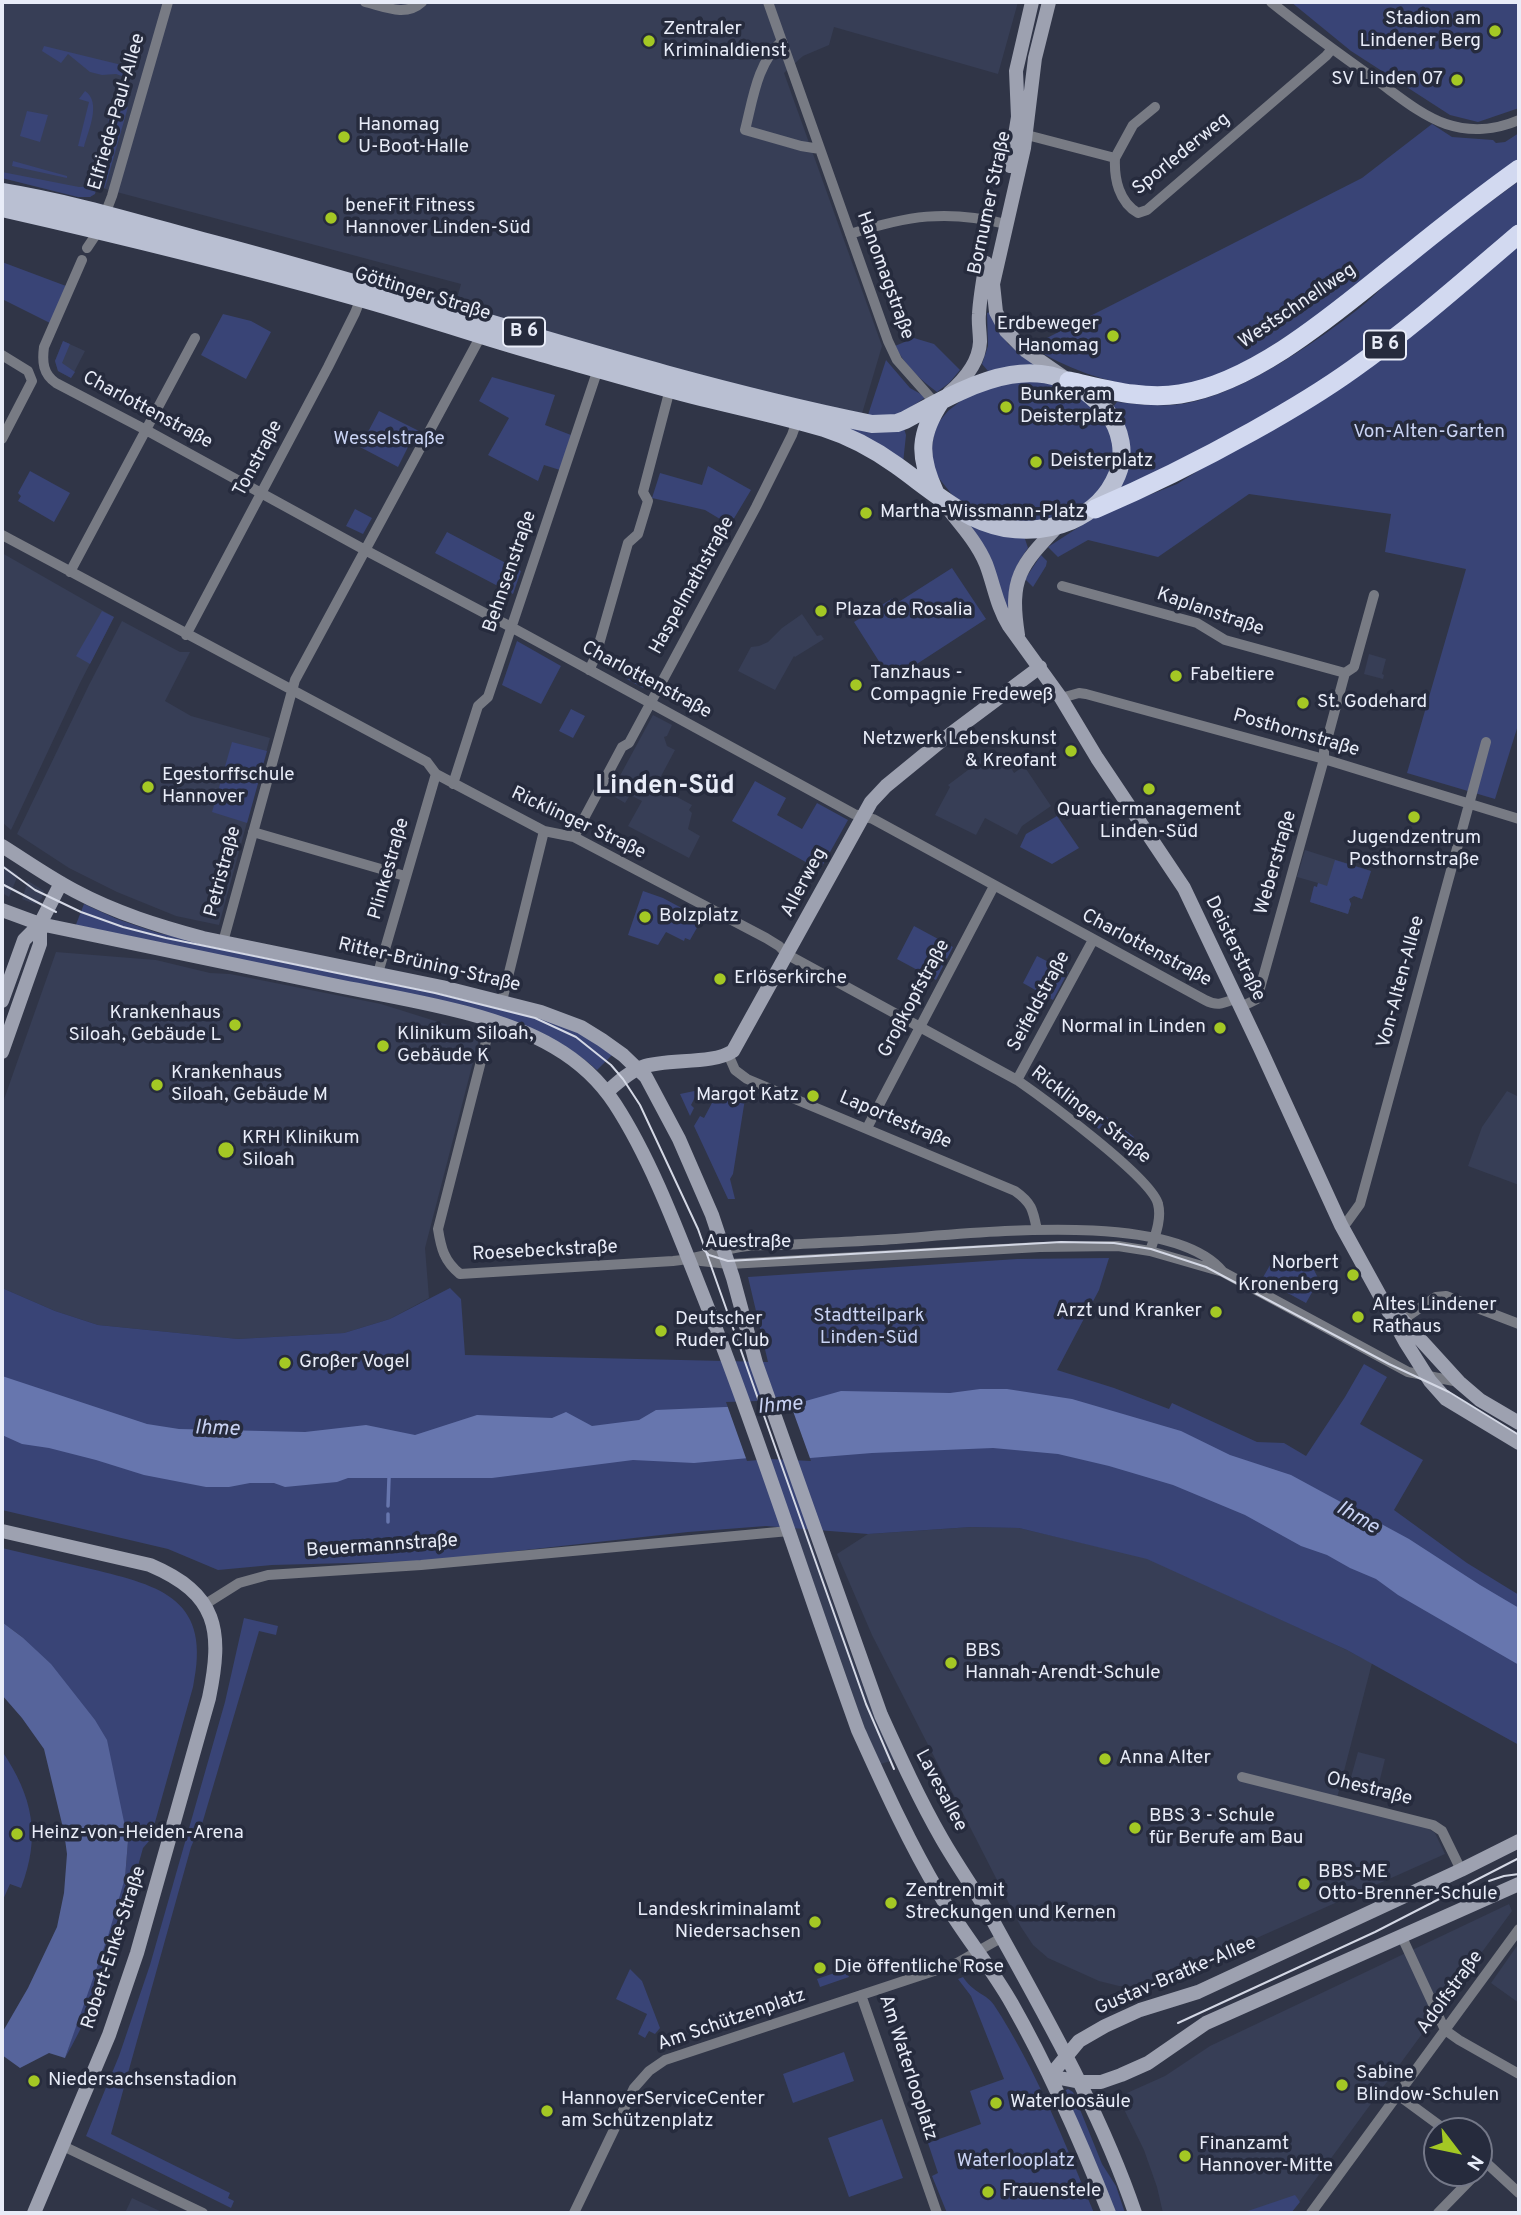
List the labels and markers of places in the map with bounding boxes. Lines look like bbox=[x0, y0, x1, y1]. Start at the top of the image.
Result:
place label: Stadion am Lindener Berg bbox=[1360, 9, 1481, 53]
place label: Zentraler Kriminaldienst bbox=[663, 19, 787, 63]
marker: Stadion am Lindener Berg bbox=[1487, 23, 1503, 39]
marker: Zentraler Kriminaldienst bbox=[641, 33, 657, 49]
place label: SV Linden 07 bbox=[1331, 69, 1443, 91]
marker: SV Linden 07 bbox=[1449, 72, 1465, 88]
place label: Hanomag U-Boot-Halle bbox=[358, 115, 469, 159]
marker: Hanomag U-Boot-Halle bbox=[336, 129, 352, 145]
place label: beneFit Fitness Hannover Linden-Süd bbox=[345, 196, 531, 240]
marker: beneFit Fitness Hannover Linden-Süd bbox=[323, 210, 339, 226]
place label: Erdbeweger Hanomag bbox=[997, 314, 1099, 358]
marker: Erdbeweger Hanomag bbox=[1105, 328, 1121, 344]
place label: Bunker am Deisterplatz bbox=[1020, 385, 1123, 429]
marker: Bunker am Deisterplatz bbox=[998, 399, 1014, 415]
place label: Deisterplatz bbox=[1050, 451, 1153, 473]
marker: Deisterplatz bbox=[1028, 454, 1044, 470]
place label: Martha-Wissmann-Platz bbox=[880, 502, 1085, 524]
marker: Martha-Wissmann-Platz bbox=[858, 505, 874, 521]
place label: Plaza de Rosalia bbox=[835, 600, 972, 622]
marker: Plaza de Rosalia bbox=[813, 603, 829, 619]
place label: Tanzhaus - Compagnie Fredeweß bbox=[870, 663, 1053, 707]
place label: Fabeltiere bbox=[1190, 665, 1275, 687]
marker: Fabeltiere bbox=[1168, 668, 1184, 684]
marker: Tanzhaus - Compagnie Fredeweß bbox=[848, 677, 864, 693]
place label: St. Godehard bbox=[1317, 692, 1427, 714]
marker: St. Godehard bbox=[1295, 695, 1311, 711]
place label: Netzwerk Lebenskunst & Kreofant bbox=[862, 729, 1057, 773]
marker: Netzwerk Lebenskunst & Kreofant bbox=[1063, 743, 1079, 759]
place label: Egestorffschule Hannover bbox=[162, 765, 295, 809]
marker: Egestorffschule Hannover bbox=[140, 779, 156, 795]
marker: Quartiermanagement Linden-Süd bbox=[1141, 781, 1157, 797]
place label: Quartiermanagement Linden-Süd bbox=[1057, 800, 1241, 844]
marker: Jugendzentrum Posthornstraße bbox=[1406, 809, 1422, 825]
place label: Jugendzentrum Posthornstraße bbox=[1347, 828, 1481, 872]
place label: Bolzplatz bbox=[659, 906, 739, 928]
marker: Bolzplatz bbox=[637, 909, 653, 925]
place label: Erlöserkirche bbox=[734, 968, 847, 990]
marker: Erlöserkirche bbox=[712, 971, 728, 987]
place label: Krankenhaus Siloah, Gebäude L bbox=[69, 1003, 221, 1047]
marker: Krankenhaus Siloah, Gebäude L bbox=[227, 1017, 243, 1033]
place label: Normal in Linden bbox=[1061, 1017, 1206, 1039]
marker: Normal in Linden bbox=[1212, 1020, 1228, 1036]
place label: Klinikum Siloah, Gebäude K bbox=[397, 1024, 534, 1068]
marker: Klinikum Siloah, Gebäude K bbox=[375, 1038, 391, 1054]
place label: Krankenhaus Siloah, Gebäude M bbox=[171, 1063, 328, 1107]
marker: Krankenhaus Siloah, Gebäude M bbox=[149, 1077, 165, 1093]
place label: Margot Katz bbox=[696, 1085, 799, 1107]
marker: Margot Katz bbox=[805, 1088, 821, 1104]
place label: KRH Klinikum Siloah bbox=[242, 1128, 360, 1172]
marker: KRH Klinikum Siloah bbox=[216, 1140, 236, 1160]
place label: Norbert Kronenberg bbox=[1238, 1253, 1339, 1297]
marker: Norbert Kronenberg bbox=[1345, 1267, 1361, 1283]
place label: Altes Lindener Rathaus bbox=[1372, 1295, 1497, 1339]
place label: Arzt und Kranker bbox=[1056, 1301, 1202, 1323]
marker: Arzt und Kranker bbox=[1208, 1304, 1224, 1320]
place label: Deutscher Ruder Club bbox=[675, 1309, 770, 1353]
marker: Altes Lindener Rathaus bbox=[1350, 1309, 1366, 1325]
marker: Deutscher Ruder Club bbox=[653, 1323, 669, 1339]
place label: Großer Vogel bbox=[299, 1352, 410, 1374]
marker: Großer Vogel bbox=[277, 1355, 293, 1371]
place label: BBS Hannah-Arendt-Schule bbox=[965, 1641, 1160, 1685]
marker: BBS Hannah-Arendt-Schule bbox=[943, 1655, 959, 1671]
place label: Anna Alter bbox=[1119, 1748, 1211, 1770]
marker: Anna Alter bbox=[1097, 1751, 1113, 1767]
place label: BBS 3 - Schule für Berufe am Bau bbox=[1149, 1806, 1303, 1850]
marker: BBS 3 - Schule für Berufe am Bau bbox=[1127, 1820, 1143, 1836]
place label: Heinz-von-Heiden-Arena bbox=[31, 1823, 244, 1845]
marker: Heinz-von-Heiden-Arena bbox=[9, 1826, 25, 1842]
place label: BBS-ME Otto-Brenner-Schule bbox=[1318, 1862, 1497, 1906]
marker: BBS-ME Otto-Brenner-Schule bbox=[1296, 1876, 1312, 1892]
place label: Zentren mit Streckungen und Kernen bbox=[905, 1881, 1116, 1925]
marker: Zentren mit Streckungen und Kernen bbox=[883, 1895, 899, 1911]
place label: Landeskriminalamt Niedersachsen bbox=[637, 1900, 801, 1944]
marker: Landeskriminalamt Niedersachsen bbox=[807, 1914, 823, 1930]
place label: Die öffentliche Rose bbox=[834, 1957, 1004, 1979]
marker: Die öffentliche Rose bbox=[812, 1960, 828, 1976]
place label: Sabine Blindow-Schulen bbox=[1356, 2063, 1499, 2107]
place label: Niedersachsenstadion bbox=[48, 2070, 237, 2092]
marker: Niedersachsenstadion bbox=[26, 2073, 42, 2089]
marker: Sabine Blindow-Schulen bbox=[1334, 2077, 1350, 2093]
place label: HannoverServiceCenter am Schützenplatz bbox=[561, 2089, 765, 2133]
place label: Waterloosäule bbox=[1010, 2092, 1131, 2114]
marker: Waterloosäule bbox=[988, 2095, 1004, 2111]
marker: HannoverServiceCenter am Schützenplatz bbox=[539, 2103, 555, 2119]
place label: Finanzamt Hannover-Mitte bbox=[1199, 2134, 1333, 2178]
marker: Finanzamt Hannover-Mitte bbox=[1177, 2148, 1193, 2164]
place label: Frauenstele bbox=[1002, 2181, 1101, 2203]
marker: Frauenstele bbox=[980, 2184, 996, 2200]

